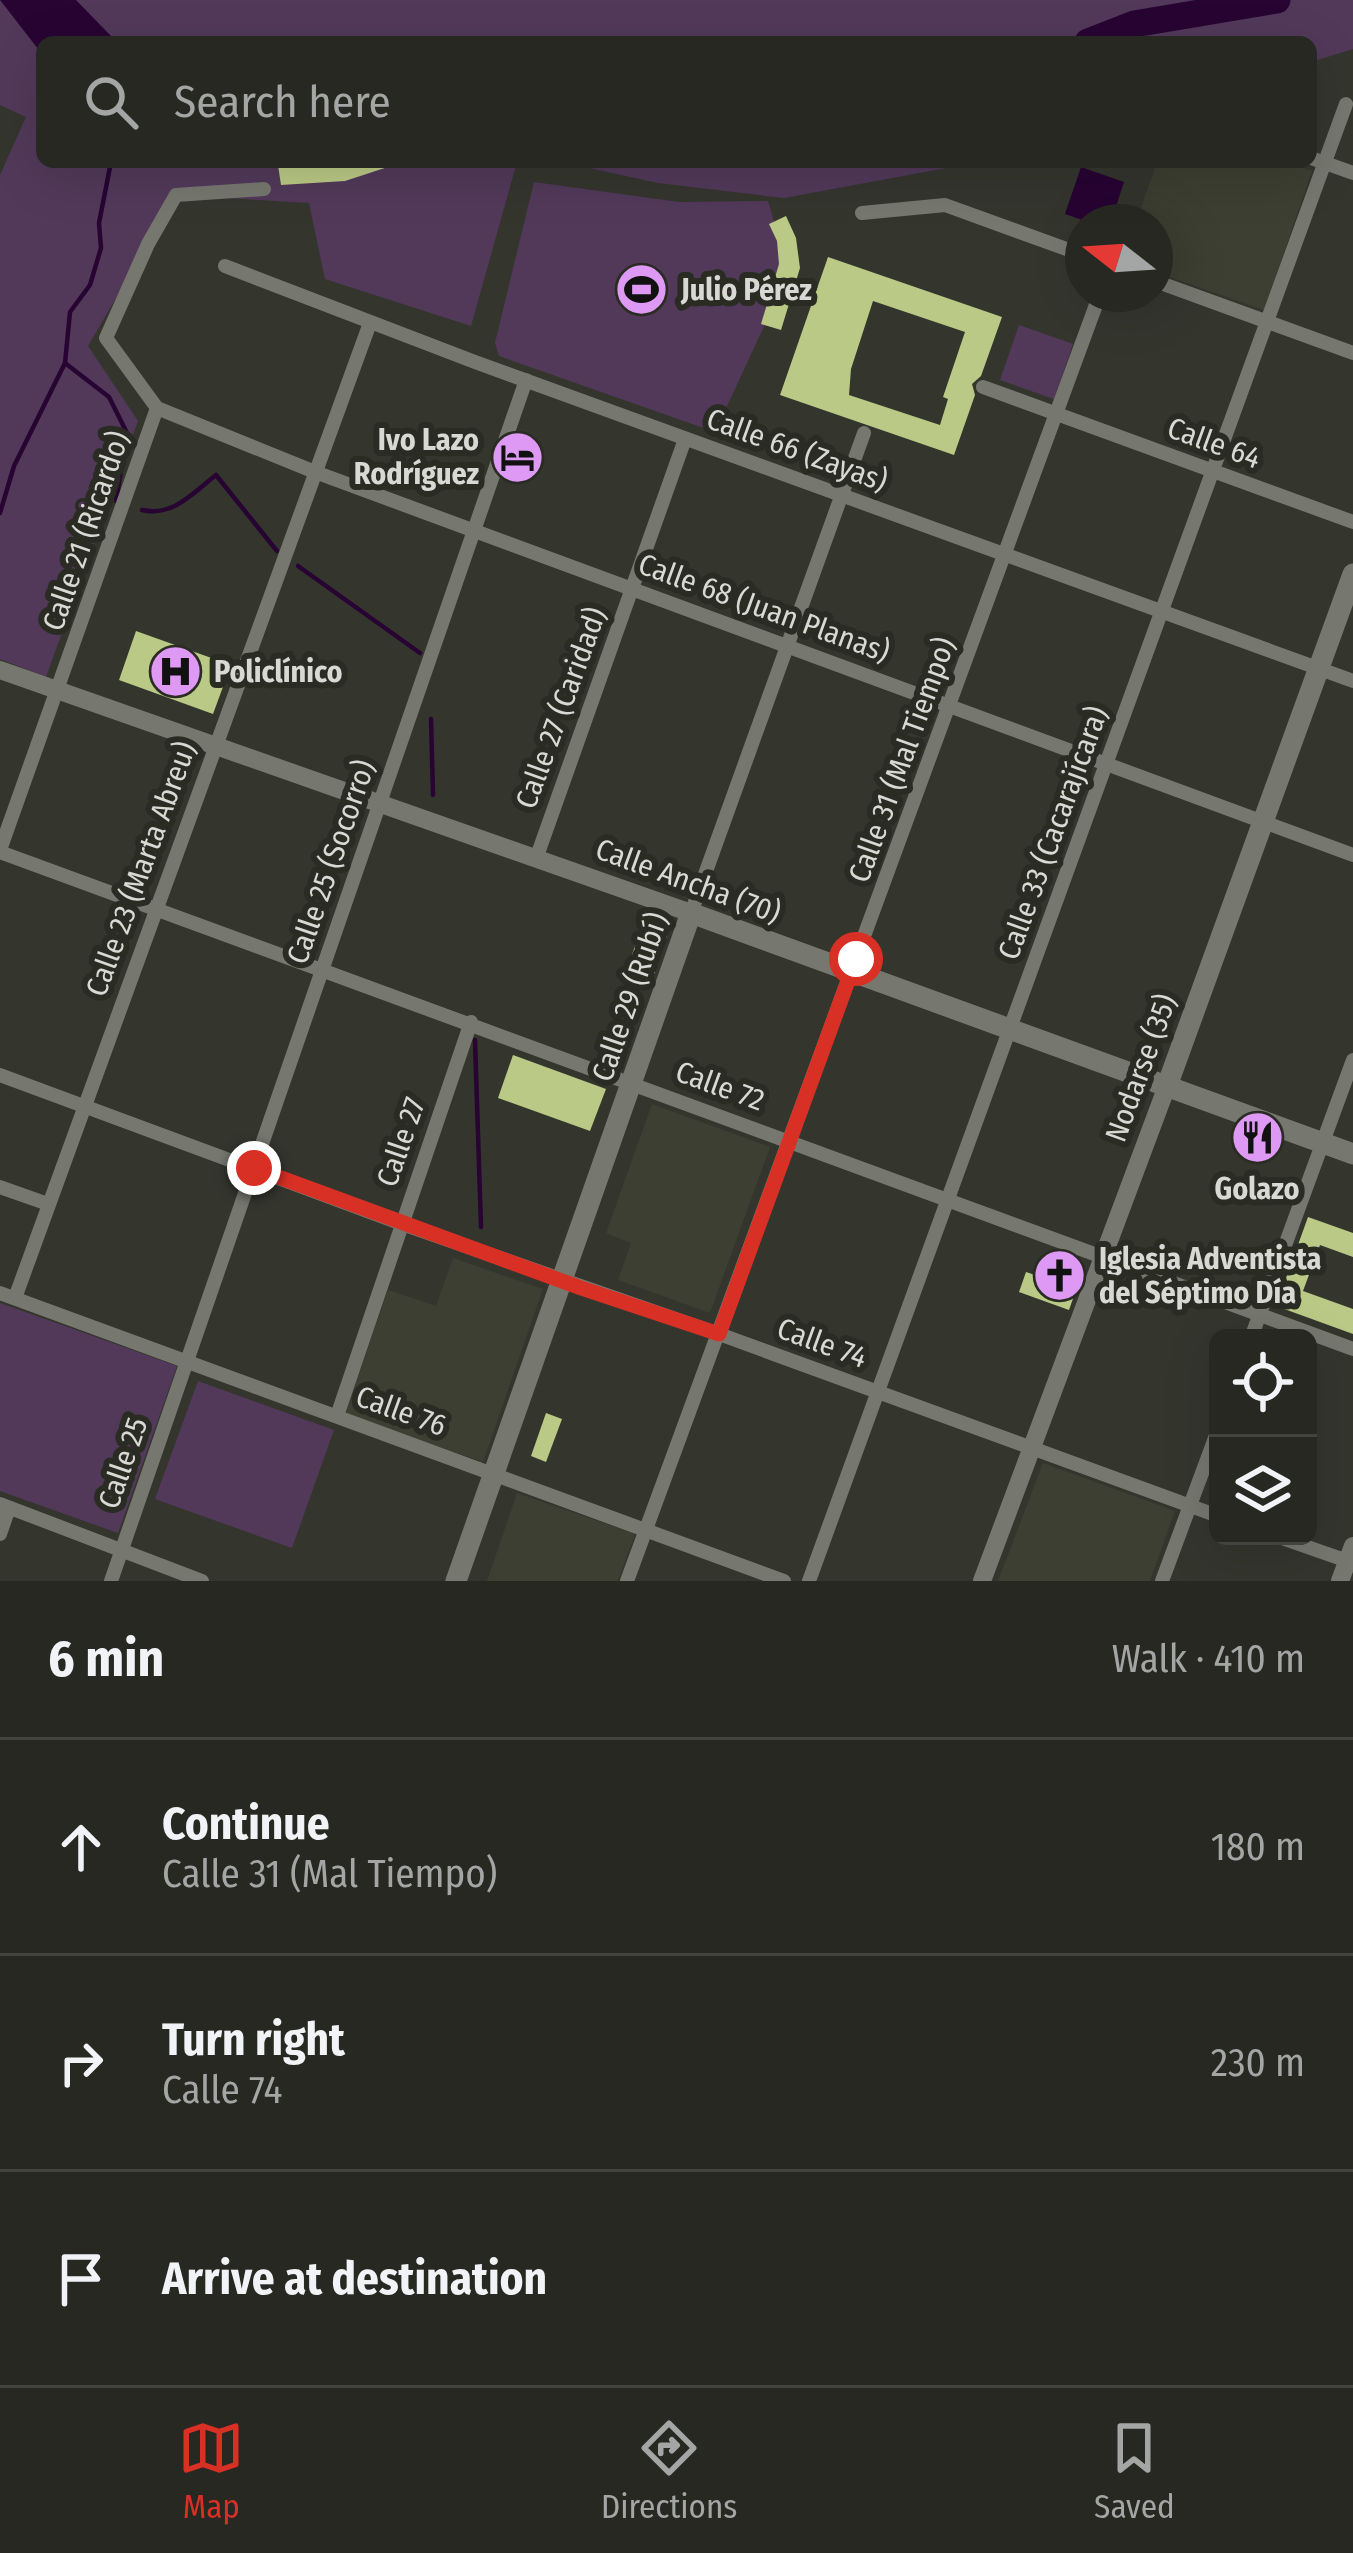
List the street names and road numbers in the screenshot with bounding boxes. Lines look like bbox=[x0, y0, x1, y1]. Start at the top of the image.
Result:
street label: Calle 66 (Zayas) bbox=[702, 401, 892, 499]
street label: Calle 64 bbox=[1163, 410, 1265, 476]
street label: Calle 21 (Ricardo) bbox=[35, 427, 137, 635]
street label: Calle 68 (Juan Planas) bbox=[634, 546, 894, 670]
street label: Calle 27 (Caridad) bbox=[508, 603, 614, 813]
street label: Calle 31 (Mal Tiempo) bbox=[841, 633, 963, 887]
street label: Calle 33 (Cacarajícara) bbox=[991, 702, 1115, 964]
street label: Calle 23 (Marta Abreu) bbox=[78, 737, 204, 1001]
street label: Calle 25 (Socorro) bbox=[279, 755, 383, 969]
street label: Calle Ancha (70) bbox=[591, 831, 785, 931]
street label: Calle 29 (Rubí) bbox=[584, 908, 676, 1086]
street label: Nodarse (35) bbox=[1098, 989, 1184, 1147]
street label: Calle 72 bbox=[671, 1053, 769, 1119]
street label: Calle 27 bbox=[369, 1093, 433, 1191]
street label: Calle 74 bbox=[772, 1310, 872, 1376]
street label: Calle 76 bbox=[351, 1378, 451, 1444]
street label: Calle 25 bbox=[91, 1413, 155, 1513]

